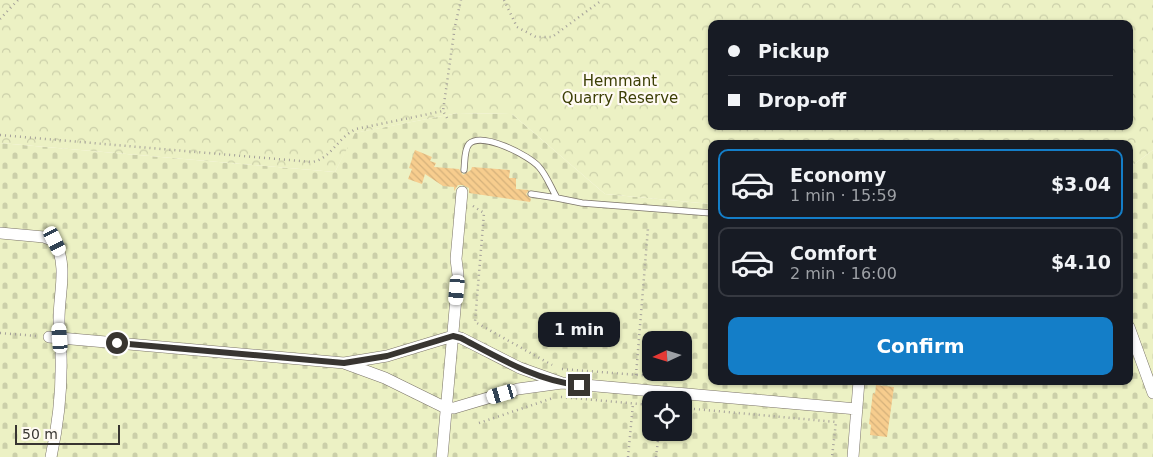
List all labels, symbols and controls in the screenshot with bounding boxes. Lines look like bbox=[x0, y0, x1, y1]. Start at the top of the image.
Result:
text: Pickup bbox=[758, 40, 829, 62]
park label: Hemmant Quarry Reserve bbox=[562, 72, 678, 107]
text: Drop-off bbox=[758, 89, 846, 111]
icon: car bbox=[730, 162, 775, 207]
text: Economy bbox=[790, 164, 886, 186]
text: $3.04 bbox=[1051, 173, 1111, 195]
text: 1 min · 15:59 bbox=[790, 186, 897, 205]
car bbox=[41, 224, 68, 258]
icon: car bbox=[730, 240, 775, 285]
text: Comfort bbox=[790, 242, 877, 264]
text: $4.10 bbox=[1051, 251, 1111, 273]
text: 2 min · 16:00 bbox=[790, 264, 897, 283]
car bbox=[448, 274, 465, 306]
callout: 1 min bbox=[538, 312, 620, 348]
button: Confirm bbox=[728, 317, 1113, 375]
text: 1 min bbox=[554, 320, 604, 339]
car bbox=[51, 323, 68, 353]
north arrow bbox=[642, 331, 692, 381]
map controls bbox=[642, 331, 692, 441]
route start bbox=[106, 332, 128, 354]
route end bbox=[568, 374, 590, 396]
car bbox=[485, 383, 518, 405]
button: locate bbox=[642, 391, 692, 441]
scale bar bbox=[15, 422, 120, 445]
text: 50 m bbox=[22, 426, 58, 442]

